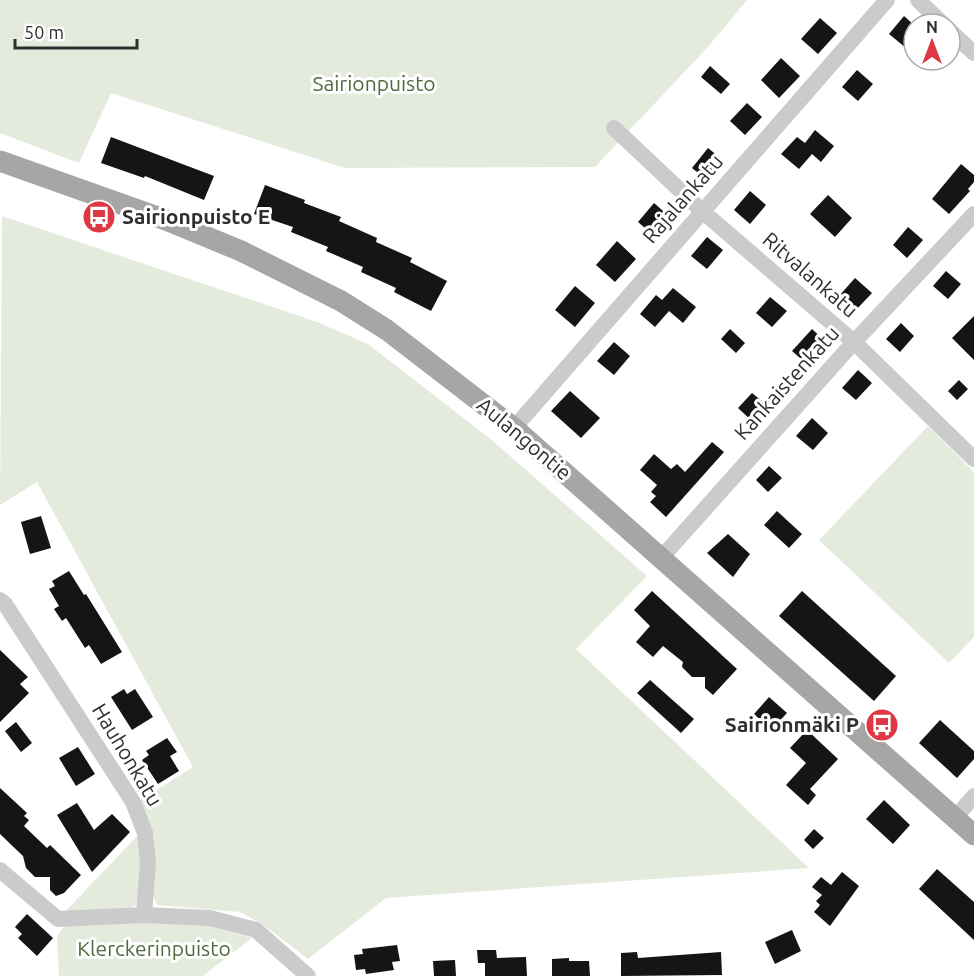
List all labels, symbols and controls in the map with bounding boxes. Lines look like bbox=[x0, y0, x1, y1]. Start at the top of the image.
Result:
scale bar bbox=[15, 12, 136, 50]
north arrow bbox=[902, 12, 962, 72]
text: N bbox=[926, 18, 938, 36]
text: 50 m bbox=[24, 22, 64, 42]
park label: Sairionpuisto bbox=[312, 71, 436, 95]
street label: Rajalankatu bbox=[637, 149, 727, 248]
bus stop icon: Sairionpuisto E bbox=[81, 199, 117, 235]
place label: Sairionpuisto E bbox=[122, 204, 270, 228]
street label: Ritvalankatu bbox=[758, 227, 863, 322]
street label: Kankaistenkatu bbox=[729, 321, 844, 444]
street label: Aulangontie bbox=[473, 392, 577, 484]
street label: Hauhonkatu bbox=[88, 699, 168, 810]
bus stop icon: Sairionmäki P bbox=[864, 707, 900, 743]
place label: Sairionmäki P bbox=[725, 712, 859, 736]
park label: Klerckerinpuisto bbox=[77, 936, 231, 960]

